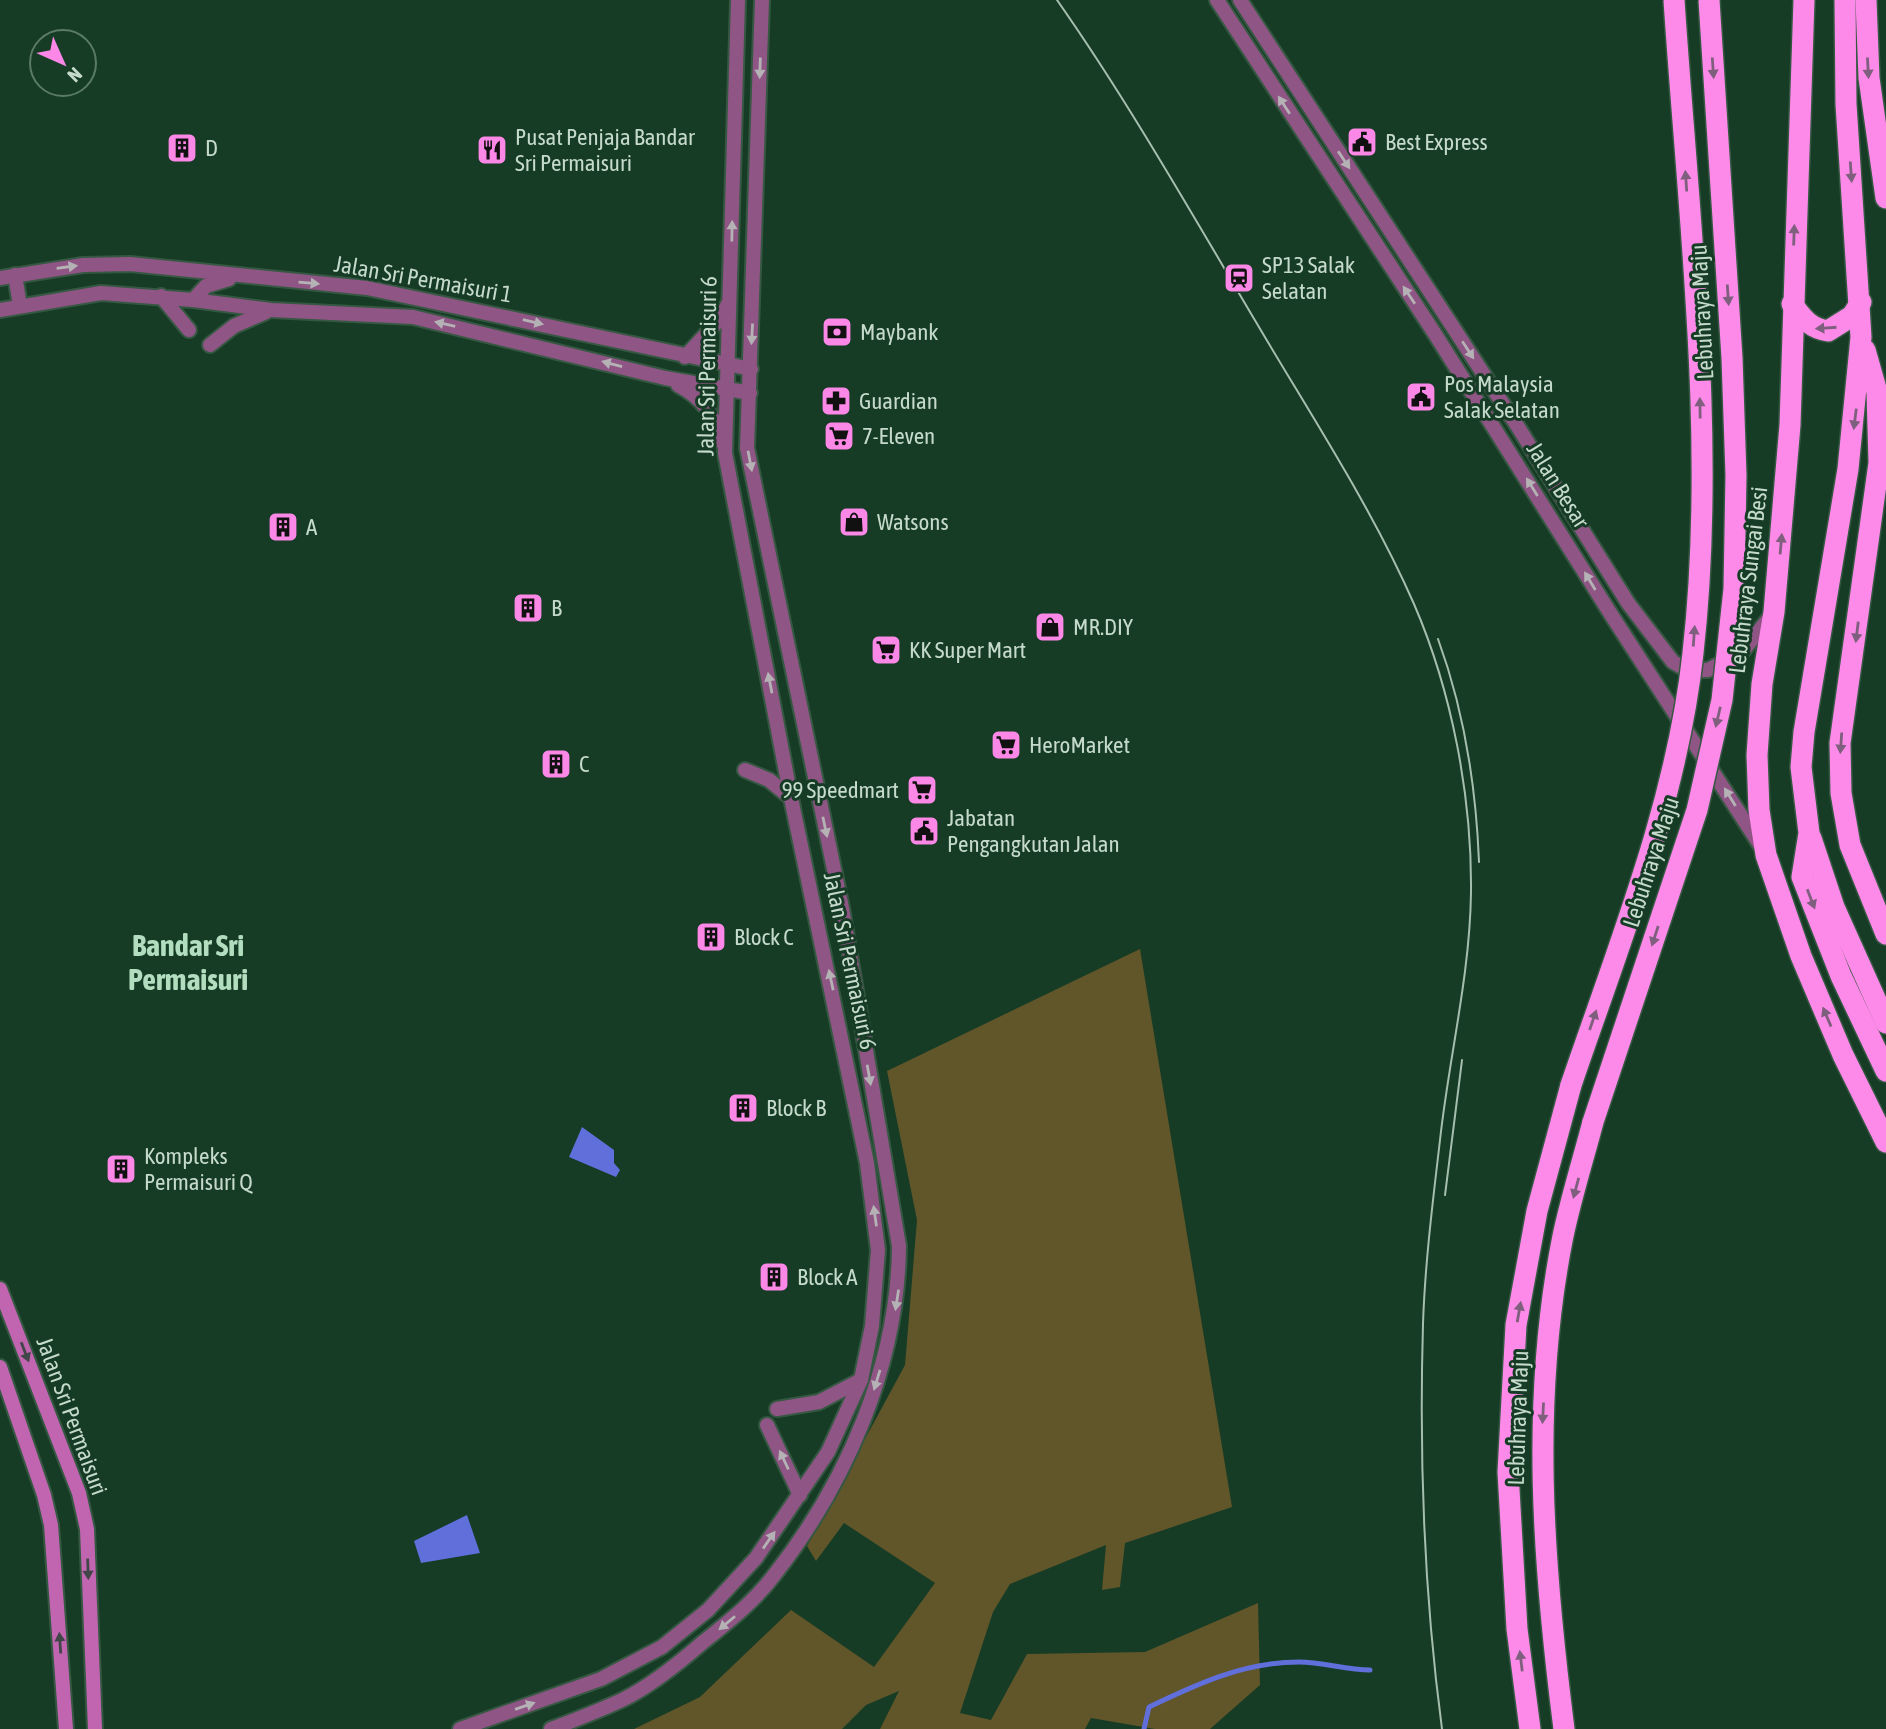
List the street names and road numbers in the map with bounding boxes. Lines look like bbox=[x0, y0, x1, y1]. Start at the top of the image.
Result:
street label: Lebuhraya Maju bbox=[1685, 244, 1719, 380]
street label: Jalan Sri Permaisuri 1 bbox=[332, 251, 514, 307]
street label: Jalan Sri Permaisuri 6 bbox=[692, 276, 722, 456]
street label: Jalan Besar bbox=[1522, 437, 1595, 534]
street label: Lebuhraya Sungai Besi bbox=[1724, 485, 1772, 675]
street label: Lebuhraya Maju bbox=[1618, 794, 1684, 930]
street label: Jalan Sri Permaisuri 6 bbox=[819, 870, 881, 1052]
street label: Jalan Sri Permaisuri bbox=[31, 1333, 113, 1499]
street label: Lebuhraya Maju bbox=[1503, 1350, 1533, 1486]

